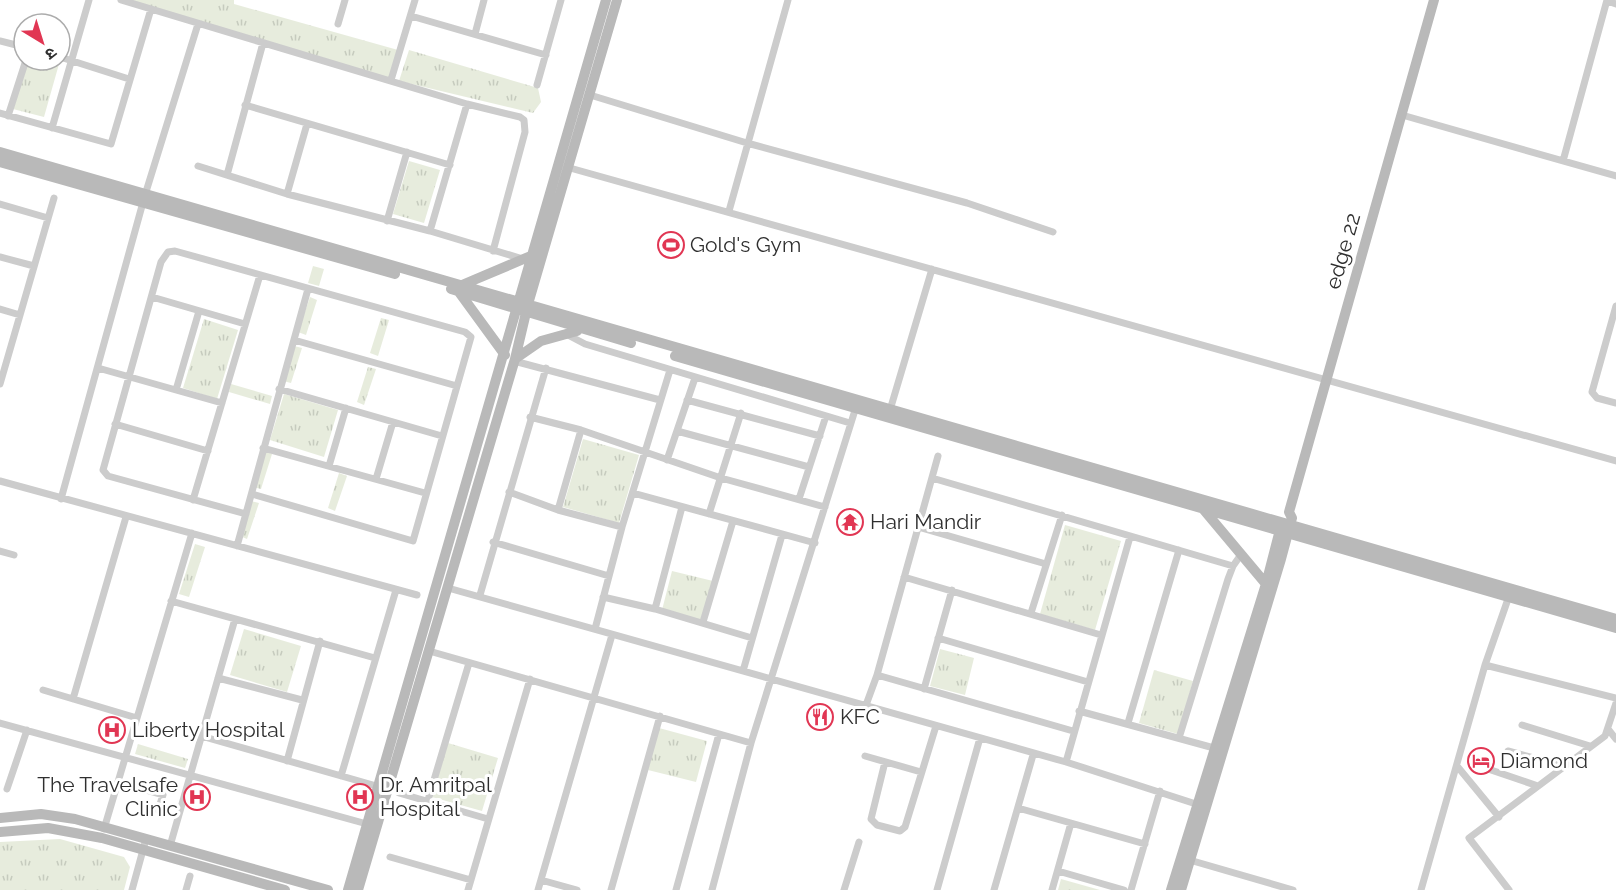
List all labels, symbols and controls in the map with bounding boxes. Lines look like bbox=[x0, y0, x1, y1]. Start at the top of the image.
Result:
north arrow bbox=[12, 12, 72, 72]
text: उ bbox=[41, 43, 60, 64]
street label: edge 22 bbox=[1320, 210, 1365, 292]
sports icon: Gold's Gym bbox=[656, 230, 686, 260]
place label: Gold's Gym bbox=[690, 232, 801, 257]
temple icon: Hari Mandir bbox=[835, 507, 865, 537]
place label: Hari Mandir bbox=[870, 509, 982, 534]
restaurant icon: KFC bbox=[805, 702, 835, 732]
place label: KFC bbox=[840, 704, 880, 729]
hospital icon: Liberty Hospital bbox=[97, 715, 127, 745]
place label: Liberty Hospital bbox=[132, 717, 285, 742]
hotel icon: Diamond bbox=[1466, 746, 1496, 776]
place label: Diamond bbox=[1500, 748, 1588, 773]
place label: The Travelsafe Clinic bbox=[37, 772, 178, 821]
place label: Dr. Amritpal Hospital bbox=[380, 772, 492, 821]
hospital icon: The Travelsafe Clinic bbox=[182, 782, 212, 812]
hospital icon: Dr. Amritpal Hospital bbox=[345, 782, 375, 812]

